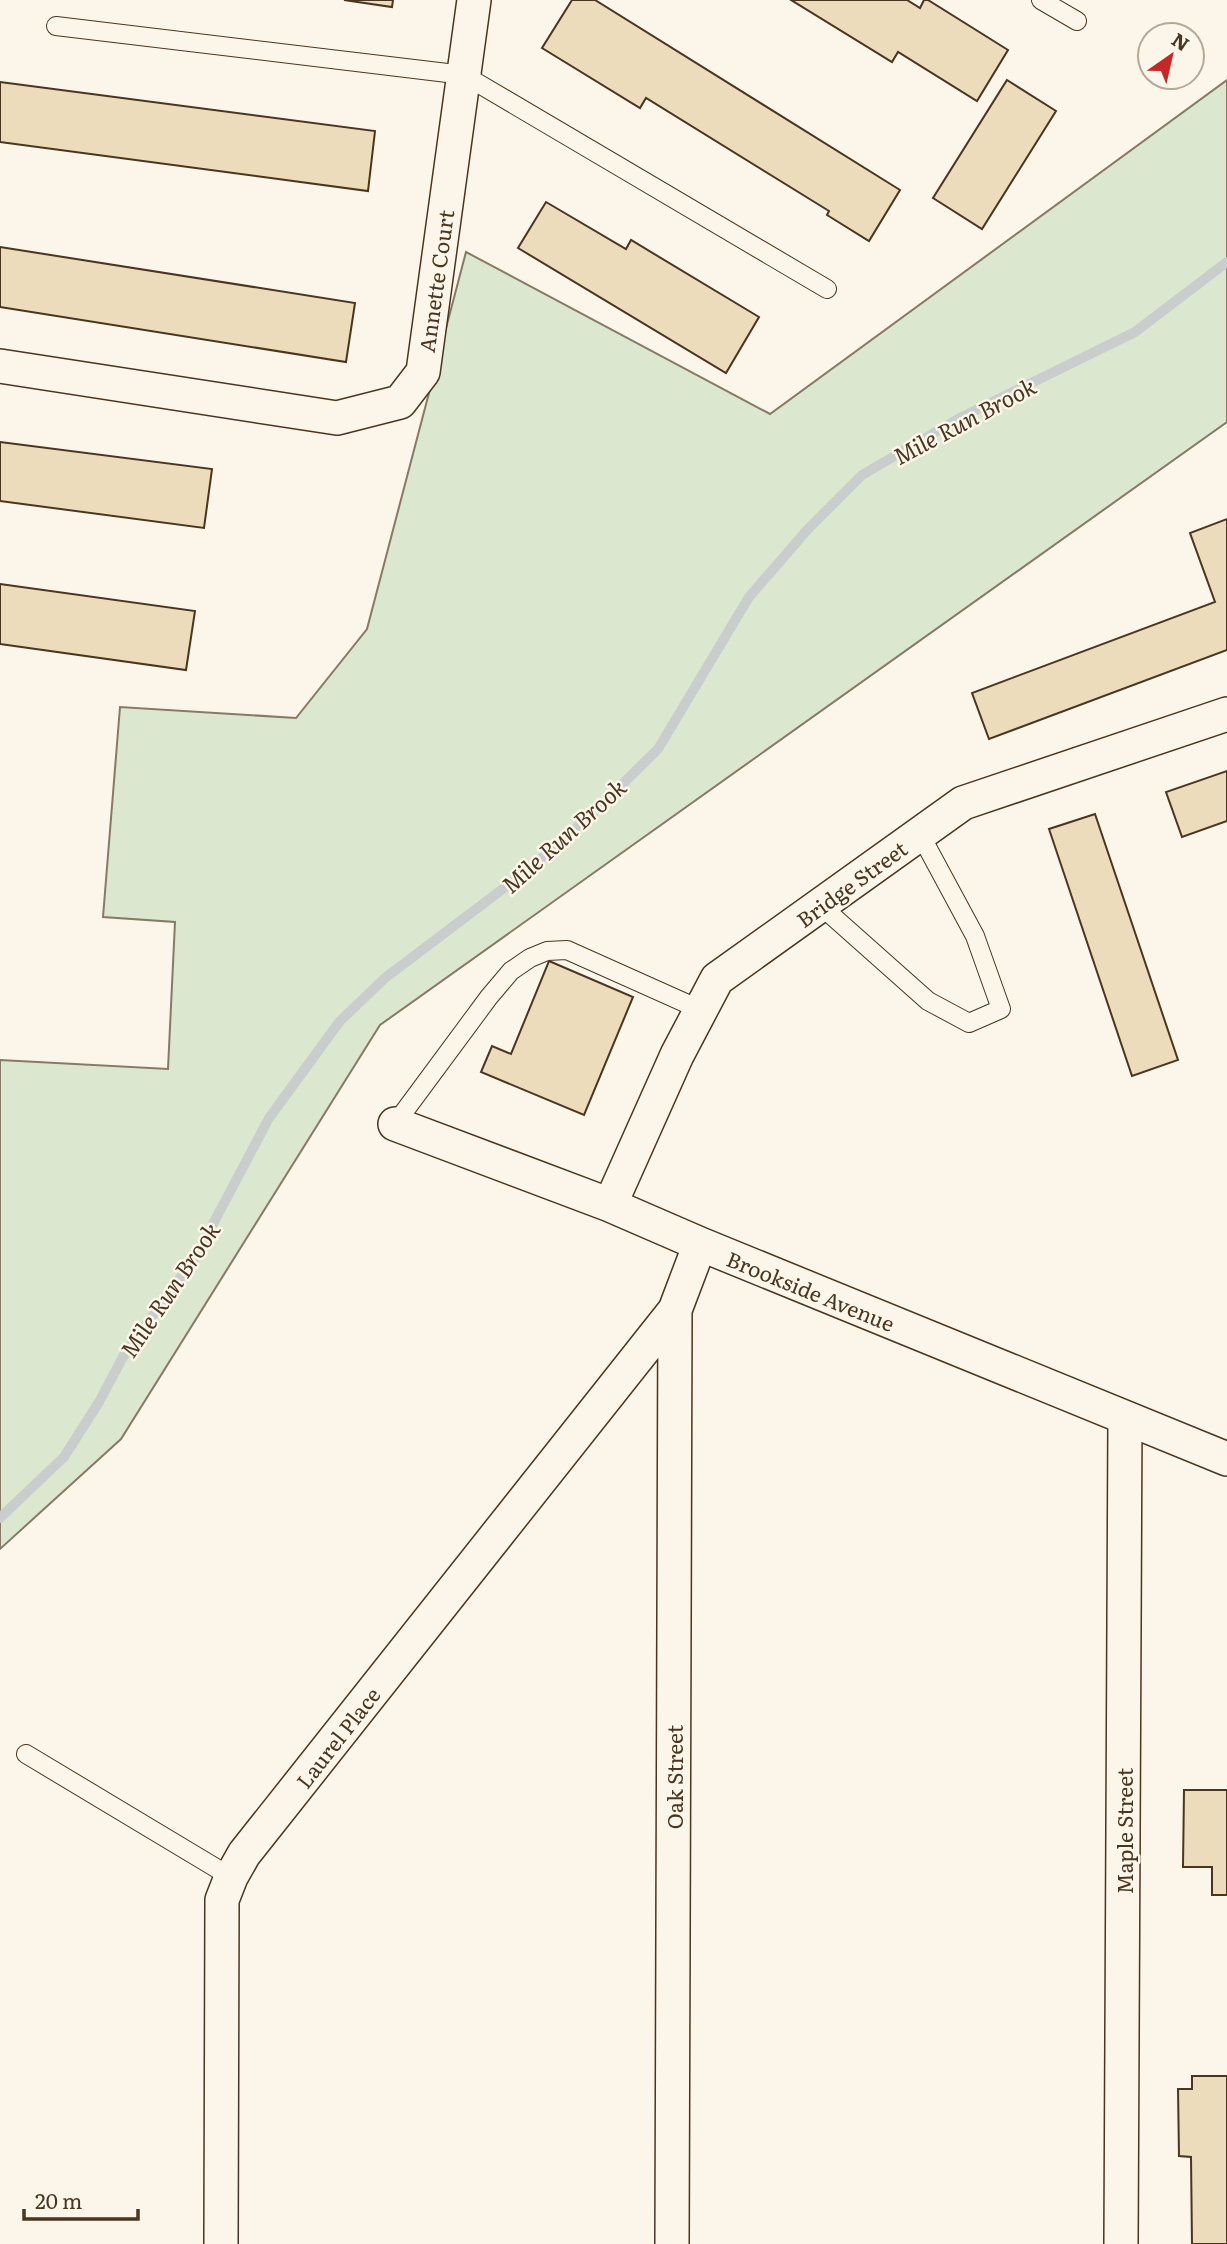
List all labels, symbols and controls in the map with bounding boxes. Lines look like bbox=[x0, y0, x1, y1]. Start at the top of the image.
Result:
north arrow bbox=[1136, 21, 1206, 91]
text: N bbox=[1167, 25, 1196, 57]
street label: Annette Court bbox=[410, 207, 460, 354]
water label: Mile Run Brook bbox=[887, 368, 1042, 472]
water label: Mile Run Brook bbox=[493, 770, 633, 900]
street label: Bridge Street bbox=[789, 832, 913, 934]
water label: Mile Run Brook bbox=[111, 1214, 227, 1364]
street label: Brookside Avenue bbox=[722, 1242, 900, 1338]
street label: Laurel Place bbox=[287, 1680, 387, 1794]
street label: Oak Street bbox=[658, 1724, 689, 1829]
street label: Maple Street bbox=[1108, 1767, 1139, 1894]
scale bar bbox=[24, 2178, 138, 2222]
text: 20 m bbox=[35, 2184, 82, 2215]

